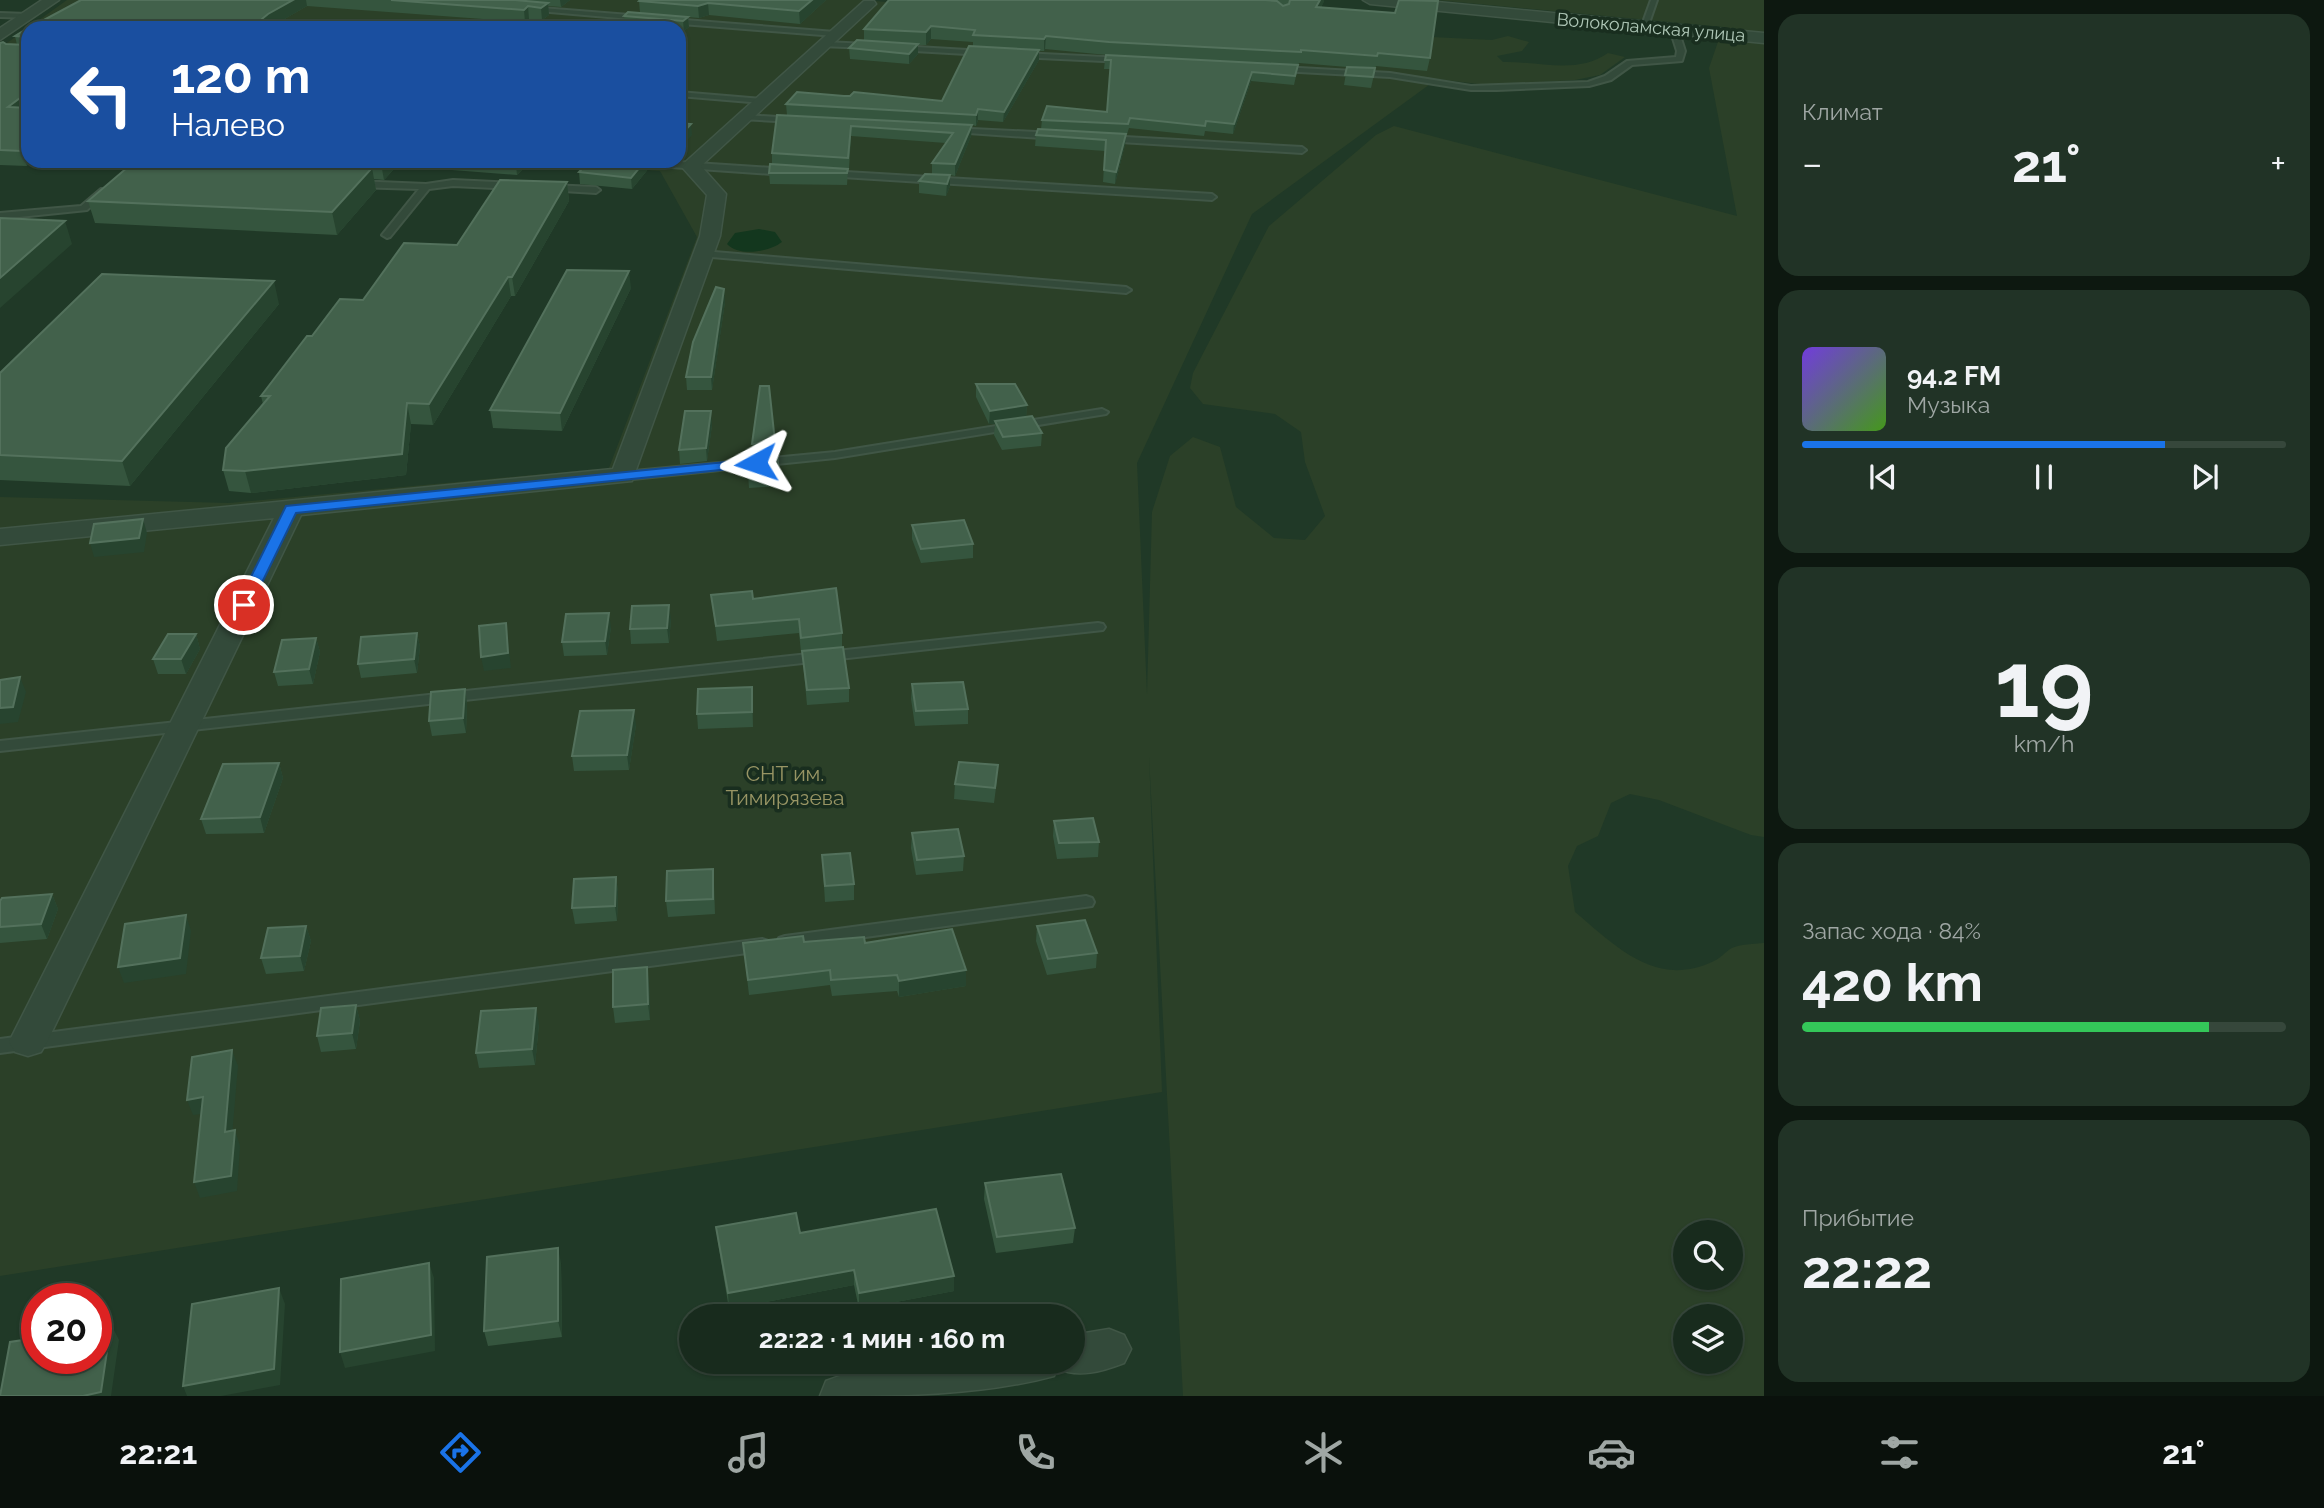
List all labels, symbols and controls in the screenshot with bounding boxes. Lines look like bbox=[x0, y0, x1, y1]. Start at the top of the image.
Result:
street label: Волоколамская улица bbox=[1556, 8, 1746, 46]
text: 120 m bbox=[171, 47, 310, 104]
icon: left bbox=[56, 49, 147, 140]
text: Климат bbox=[1802, 98, 1883, 125]
text: Налево bbox=[171, 106, 285, 143]
text: 21° bbox=[2012, 133, 2081, 194]
text: − bbox=[1802, 141, 1822, 186]
text: + bbox=[2270, 141, 2286, 186]
text: 94.2 FM bbox=[1907, 361, 2001, 391]
text: Музыка bbox=[1907, 391, 1990, 418]
position arrow bbox=[719, 426, 793, 500]
icon: previous bbox=[1864, 458, 1902, 496]
icon: pause bbox=[2025, 458, 2063, 496]
icon: next bbox=[2186, 458, 2224, 496]
pin bbox=[214, 575, 274, 635]
icon: arrive bbox=[225, 586, 263, 624]
text: 19 bbox=[1995, 631, 2093, 738]
text: km/h bbox=[2014, 730, 2074, 757]
park label: СНТ им. Тимирязева bbox=[725, 761, 845, 810]
text: Запас хода · 84% bbox=[1802, 917, 1981, 944]
text: 420 km bbox=[1802, 952, 1983, 1013]
text: Прибытие bbox=[1802, 1204, 1914, 1231]
map controls bbox=[1673, 1220, 1743, 1374]
button: search bbox=[1673, 1220, 1743, 1290]
text: 22:22 bbox=[1802, 1239, 1932, 1300]
speed limit sign: 20 bbox=[21, 1283, 112, 1374]
button: layers bbox=[1673, 1304, 1743, 1374]
text: 22:22 · 1 мин · 160 m bbox=[759, 1324, 1005, 1354]
icon: directions bbox=[436, 1428, 485, 1477]
icon: music bbox=[724, 1428, 773, 1477]
icon: phone bbox=[1011, 1428, 1060, 1477]
icon: climate bbox=[1299, 1428, 1348, 1477]
icon: car bbox=[1587, 1428, 1636, 1477]
icon: filters bbox=[1875, 1428, 1924, 1477]
text: 22:21 bbox=[119, 1434, 197, 1471]
text: 21° bbox=[2162, 1434, 2205, 1471]

